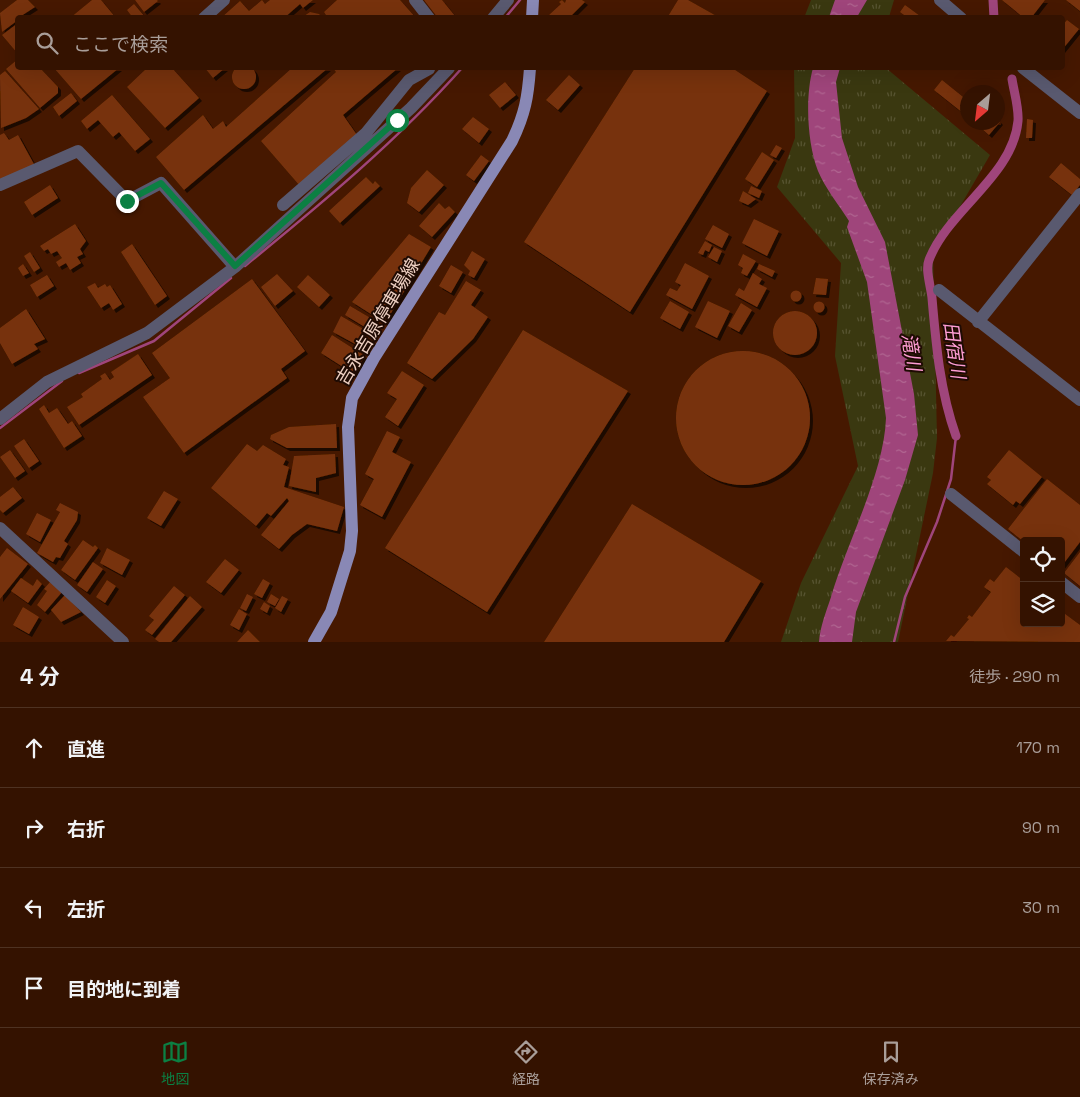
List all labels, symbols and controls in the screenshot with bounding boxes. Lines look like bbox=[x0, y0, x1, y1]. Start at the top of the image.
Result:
search box bbox=[15, 15, 1065, 70]
icon: search bbox=[33, 29, 61, 57]
text: ここで検索 bbox=[73, 32, 168, 57]
north arrow bbox=[960, 85, 1005, 130]
route start bbox=[386, 109, 409, 132]
route end bbox=[116, 190, 139, 213]
street label: 吉永吉原停車場線 bbox=[331, 254, 425, 389]
water label: 田宿川 bbox=[938, 320, 971, 382]
water label: 滝川 bbox=[896, 331, 927, 375]
map controls bbox=[1020, 537, 1065, 627]
button: locate bbox=[1020, 537, 1065, 582]
button: layers bbox=[1020, 582, 1065, 627]
text: 4 分 bbox=[20, 663, 60, 690]
text: 徒歩 · 290 m bbox=[969, 666, 1060, 687]
icon: ahead bbox=[20, 734, 48, 762]
text: 直進 bbox=[67, 737, 105, 762]
text: 170 m bbox=[1016, 737, 1060, 758]
icon: right bbox=[20, 814, 48, 842]
text: 右折 bbox=[67, 817, 105, 842]
text: 90 m bbox=[1022, 817, 1060, 838]
icon: left bbox=[20, 894, 48, 922]
text: 左折 bbox=[67, 897, 105, 922]
text: 30 m bbox=[1022, 897, 1060, 918]
icon: arrive bbox=[20, 974, 48, 1002]
text: 目的地に到着 bbox=[67, 977, 181, 1002]
tab: 地図 bbox=[161, 1038, 189, 1088]
tab: 経路 bbox=[512, 1038, 540, 1088]
tab: 保存済み bbox=[863, 1038, 919, 1088]

